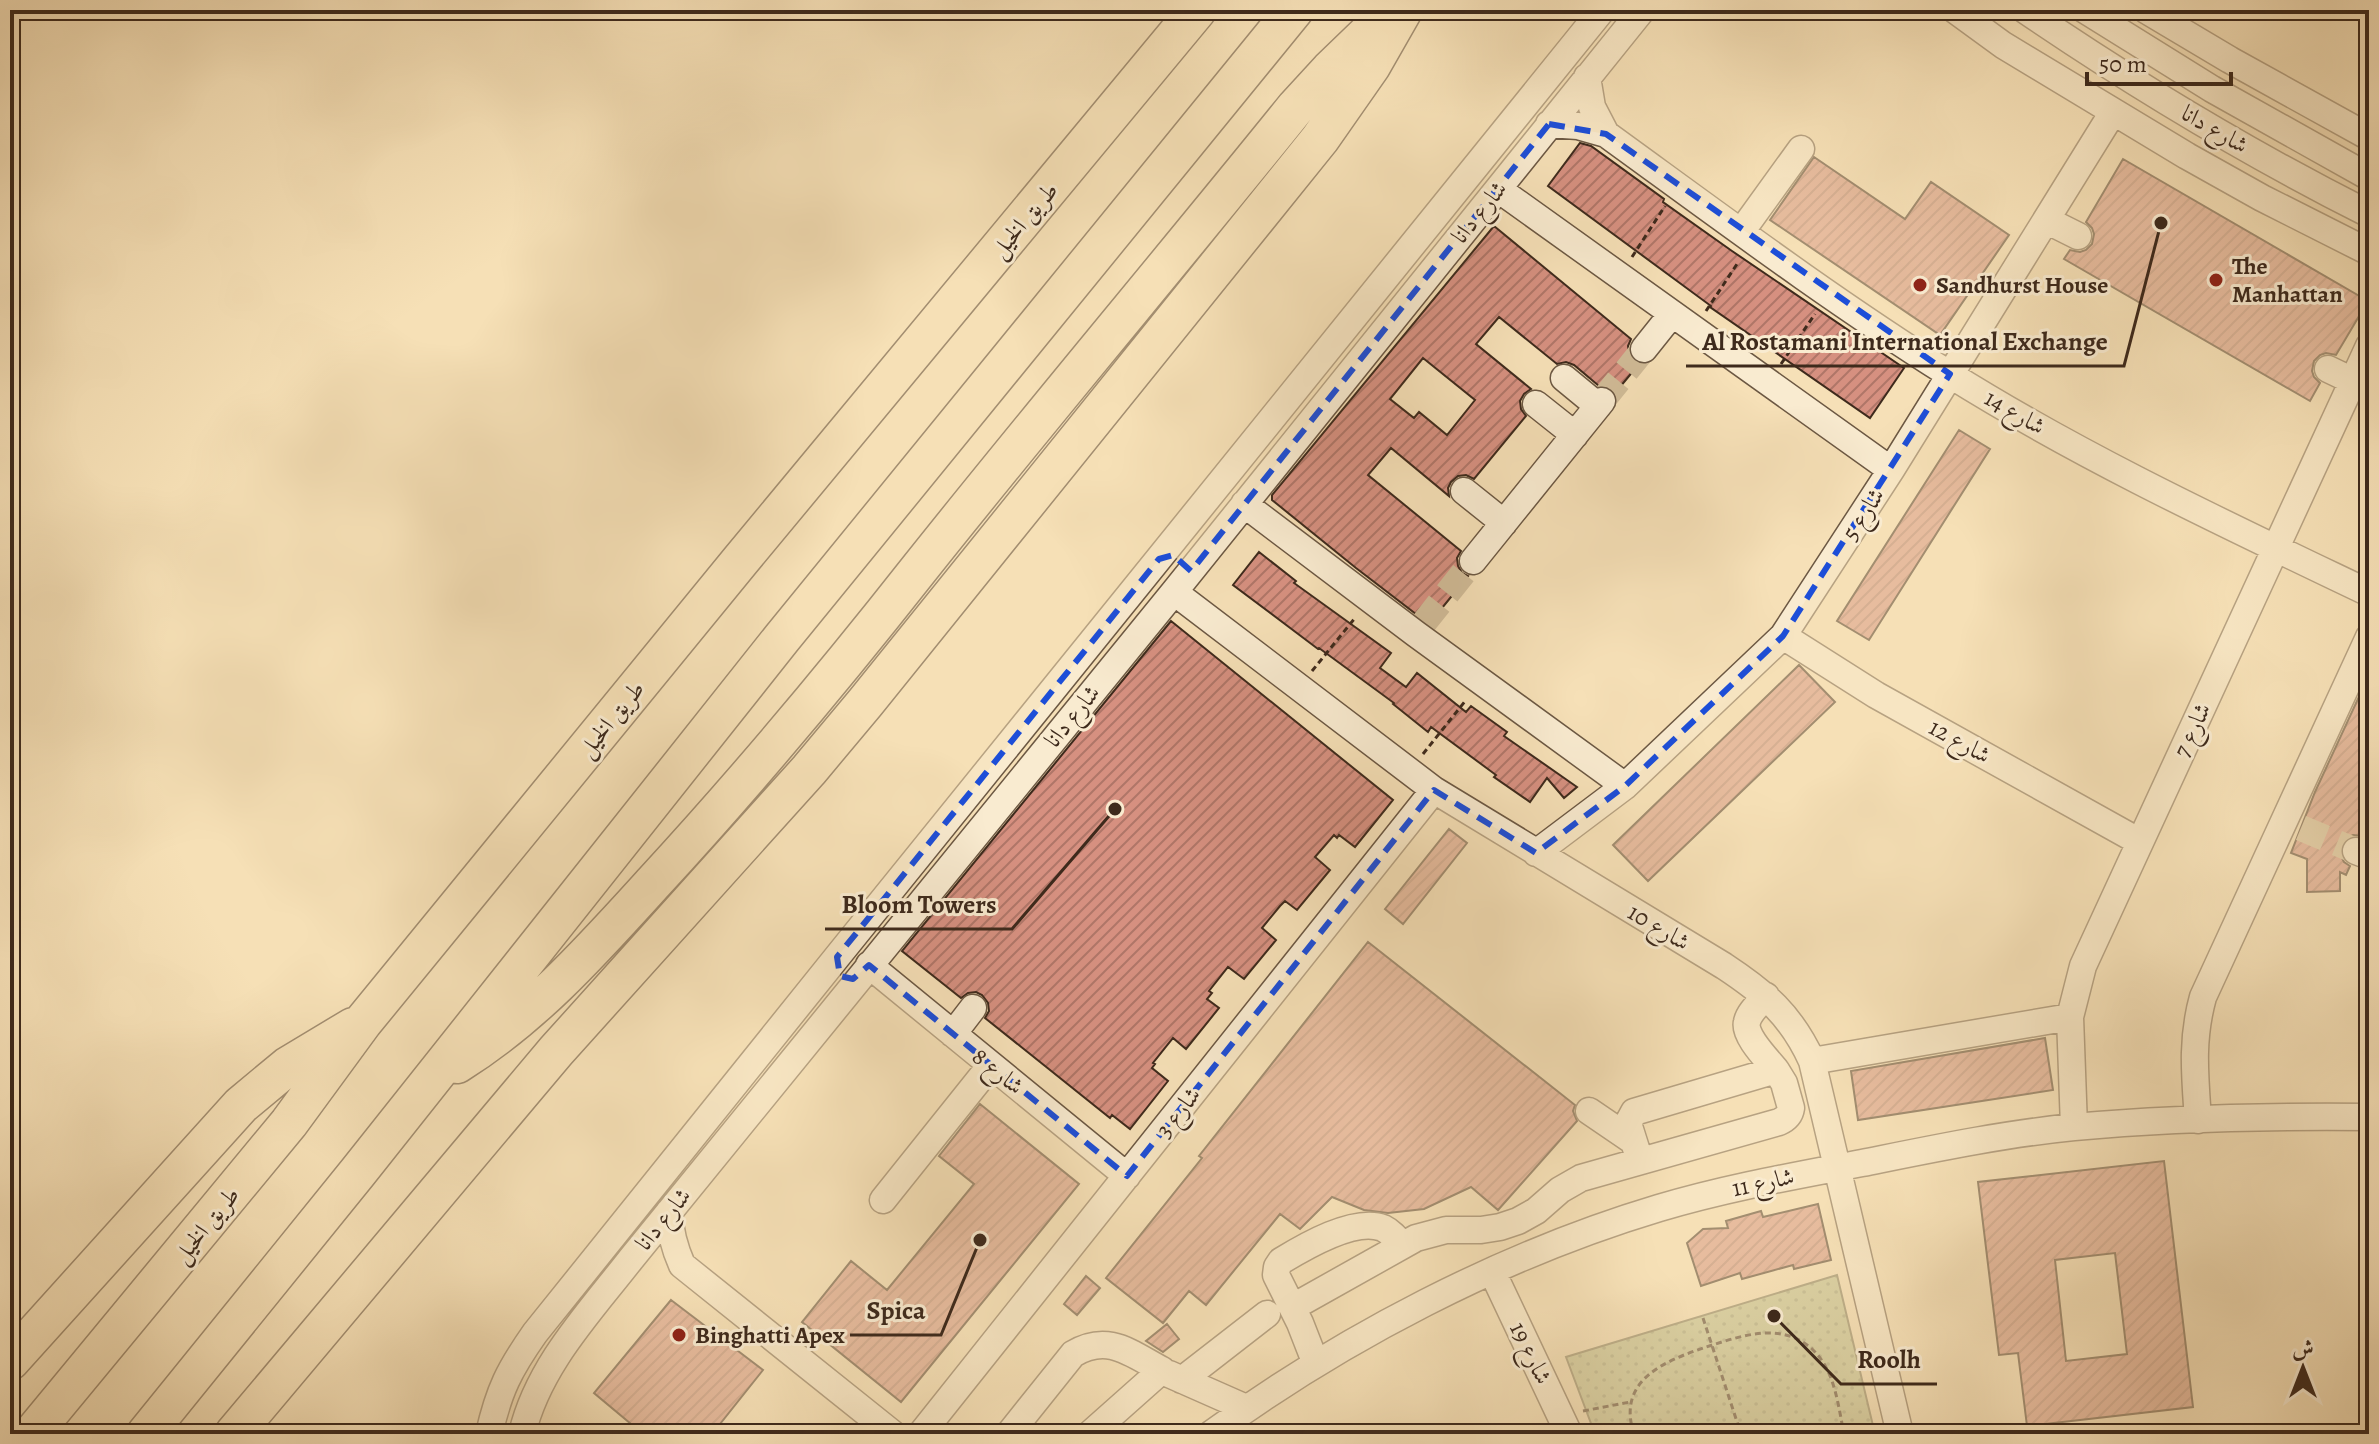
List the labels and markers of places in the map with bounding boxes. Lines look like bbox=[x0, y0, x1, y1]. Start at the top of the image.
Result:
place label: The Manhattan bbox=[2232, 250, 2343, 310]
place label: Sandhurst House bbox=[1936, 269, 2108, 301]
marker: The Manhattan bbox=[2207, 271, 2225, 289]
marker: Sandhurst House bbox=[1911, 276, 1929, 294]
callout: Al Rostamani International Exchange bbox=[1686, 316, 2124, 366]
callout: Bloom Towers bbox=[825, 879, 1012, 929]
callout: Spica bbox=[850, 1285, 941, 1335]
place label: Binghatti Apex bbox=[695, 1319, 845, 1351]
marker: Binghatti Apex bbox=[670, 1326, 688, 1344]
callout: Roolh bbox=[1841, 1334, 1937, 1384]

